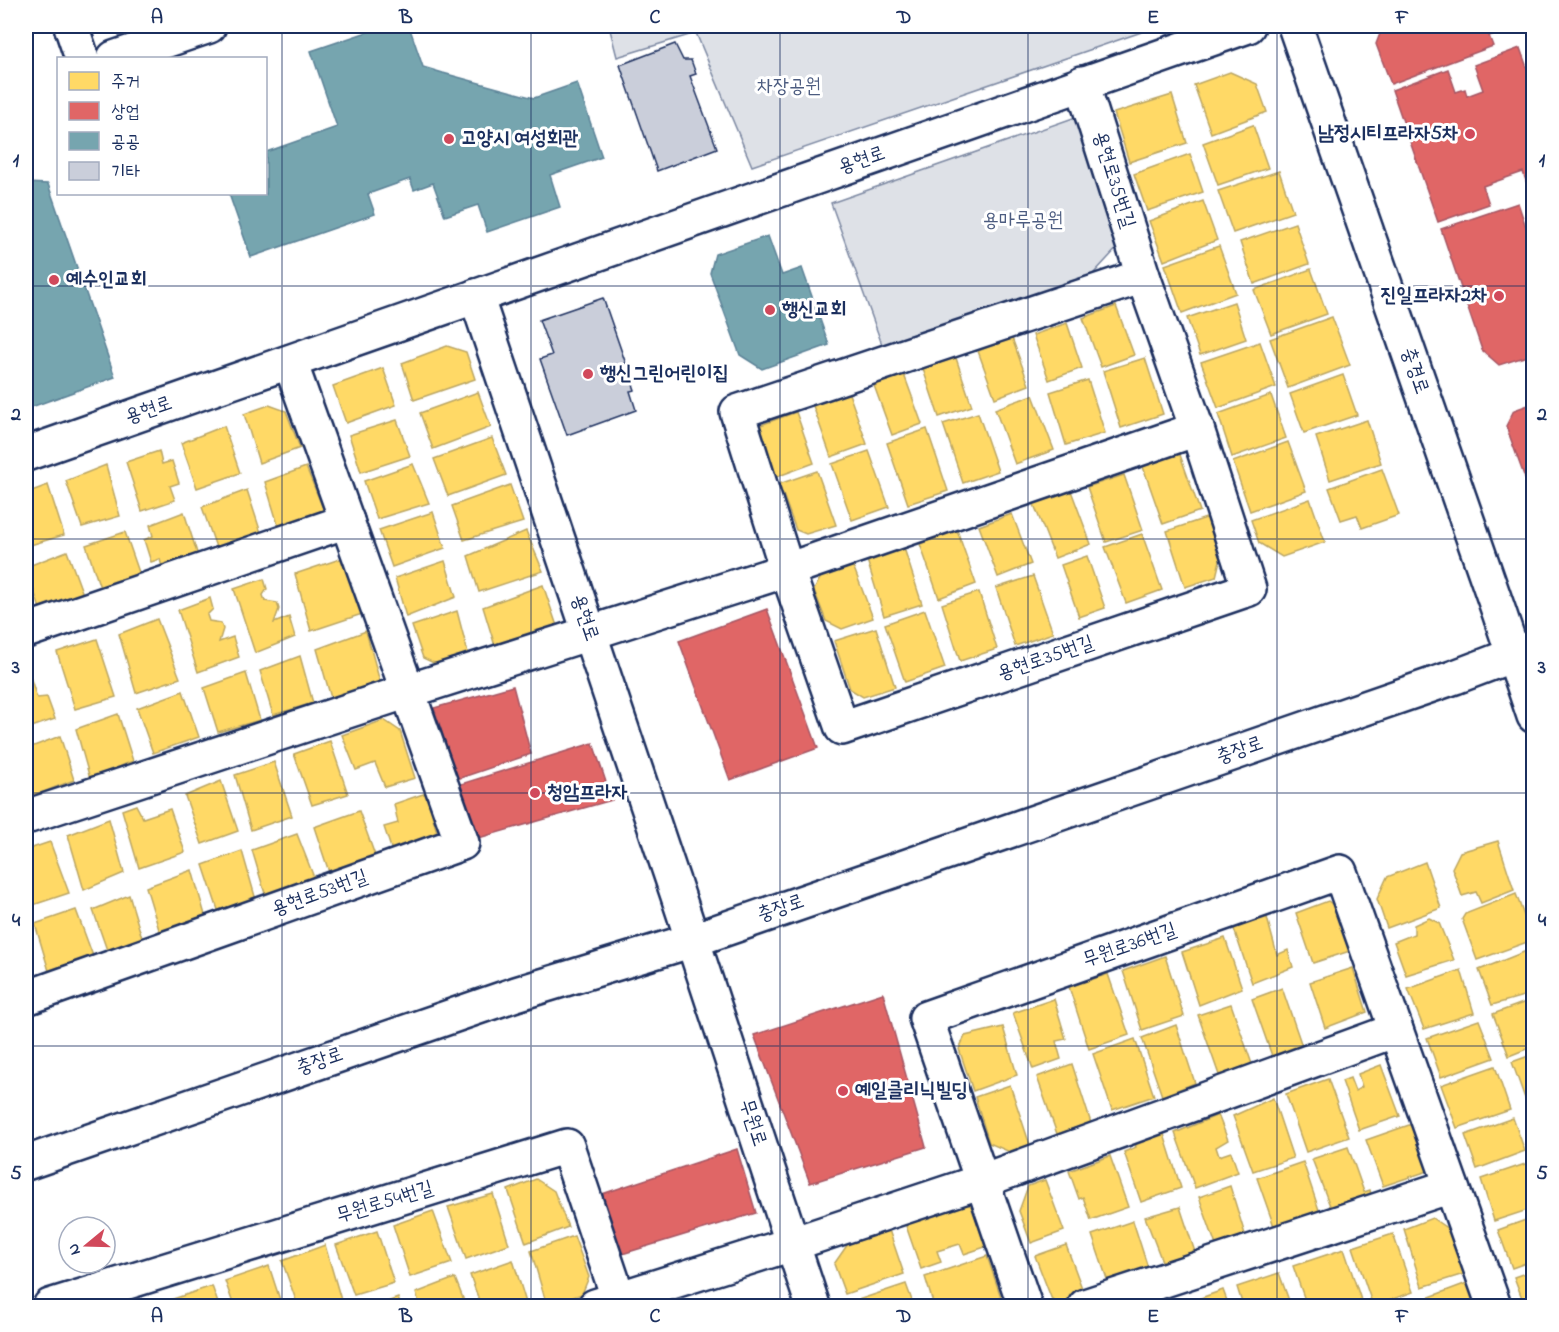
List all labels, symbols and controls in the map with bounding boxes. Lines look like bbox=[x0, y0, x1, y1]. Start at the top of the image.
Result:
text: A bbox=[151, 4, 163, 33]
text: B bbox=[398, 4, 413, 33]
text: C bbox=[650, 4, 661, 33]
text: D bbox=[896, 4, 911, 33]
text: E bbox=[1147, 4, 1159, 33]
text: F bbox=[1395, 4, 1409, 33]
legend bbox=[57, 57, 267, 195]
text: 주거 bbox=[111, 70, 140, 96]
park label: 차장공원 bbox=[757, 73, 821, 102]
text: 상업 bbox=[111, 100, 140, 126]
place label: 남정시티프라자5차 bbox=[1318, 120, 1458, 149]
place label: 고양시 여성회관 bbox=[461, 125, 579, 154]
marker: 남정시티프라자5차 bbox=[1463, 127, 1477, 141]
street label: 용현로35번길 bbox=[1084, 128, 1142, 232]
text: 공공 bbox=[111, 130, 140, 156]
marker: 고양시 여성회관 bbox=[442, 132, 456, 146]
street label: 용현로 bbox=[834, 139, 890, 183]
text: 1 bbox=[13, 147, 20, 176]
text: 1 bbox=[1539, 147, 1546, 176]
text: 기타 bbox=[111, 160, 140, 186]
park label: 용마루공원 bbox=[983, 207, 1063, 236]
place label: 예수인교회 bbox=[66, 266, 146, 295]
marker: 예수인교회 bbox=[47, 273, 61, 287]
place label: 진일프라자2차 bbox=[1380, 282, 1487, 311]
marker: 진일프라자2차 bbox=[1492, 289, 1506, 303]
place label: 행신교회 bbox=[781, 296, 846, 325]
marker: 행신교회 bbox=[763, 303, 777, 317]
street label: 충경로 bbox=[1392, 343, 1436, 399]
place label: 행신그린어린이집 bbox=[599, 360, 729, 389]
marker: 행신그린어린이집 bbox=[581, 367, 595, 381]
street label: 용현로 bbox=[121, 389, 177, 433]
text: 2 bbox=[10, 401, 21, 430]
text: 2 bbox=[1536, 401, 1547, 430]
street label: 용현로 bbox=[562, 590, 606, 646]
street label: 용현로35번길 bbox=[994, 629, 1098, 689]
text: 3 bbox=[11, 654, 20, 683]
text: 3 bbox=[1537, 654, 1546, 683]
street label: 충장로 bbox=[1212, 729, 1268, 773]
place label: 청암프라자 bbox=[547, 779, 627, 808]
marker: 청암프라자 bbox=[528, 786, 542, 800]
street label: 용현로53번길 bbox=[268, 863, 372, 925]
street label: 충장로 bbox=[753, 887, 809, 931]
text: 4 bbox=[12, 907, 21, 936]
text: 4 bbox=[1538, 907, 1547, 936]
street label: 무원로36번길 bbox=[1079, 916, 1181, 976]
street label: 충장로 bbox=[292, 1040, 348, 1084]
place label: 예일클리닉빌딩 bbox=[855, 1077, 968, 1106]
marker: 예일클리닉빌딩 bbox=[836, 1084, 850, 1098]
street label: 무원로 bbox=[731, 1096, 773, 1150]
text: 5 bbox=[10, 1160, 22, 1189]
text: 5 bbox=[1536, 1160, 1548, 1189]
street label: 무원로54번길 bbox=[333, 1174, 437, 1232]
north arrow bbox=[57, 1215, 117, 1275]
text: N bbox=[62, 1240, 88, 1258]
text: A bbox=[151, 1303, 163, 1332]
text: B bbox=[398, 1303, 413, 1332]
text: C bbox=[650, 1303, 661, 1332]
text: D bbox=[896, 1303, 911, 1332]
text: E bbox=[1147, 1303, 1159, 1332]
text: F bbox=[1395, 1303, 1409, 1332]

